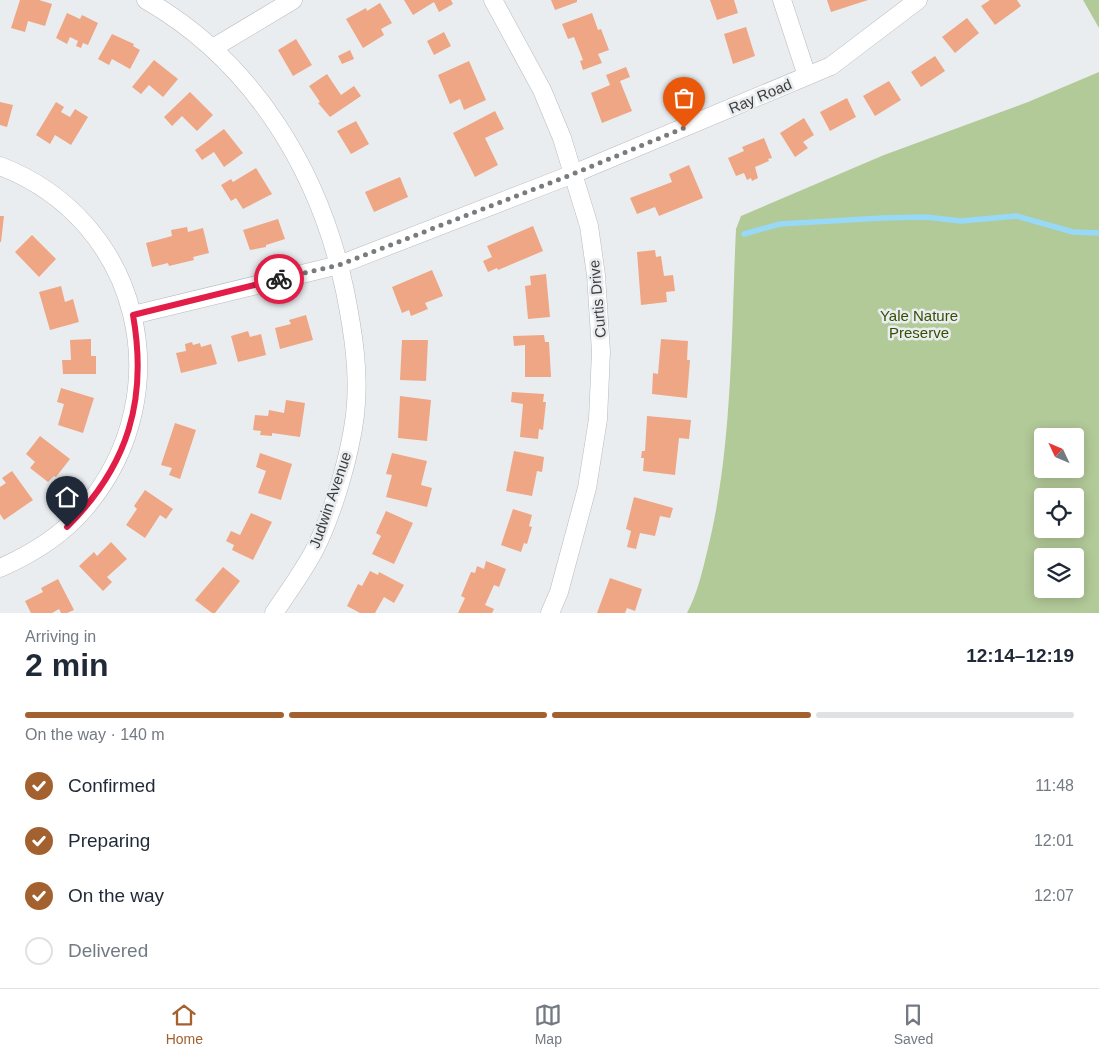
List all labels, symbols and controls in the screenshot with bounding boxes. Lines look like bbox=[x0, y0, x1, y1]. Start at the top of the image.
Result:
street label: Ray Road bbox=[726, 75, 794, 117]
pin bbox=[663, 77, 705, 128]
icon: bag bbox=[670, 84, 698, 112]
courier bbox=[254, 254, 304, 304]
street label: Curtis Drive bbox=[585, 259, 609, 339]
icon: bike bbox=[265, 265, 293, 293]
park label: Yale Nature Preserve bbox=[880, 307, 958, 341]
north arrow bbox=[1034, 428, 1084, 478]
map controls bbox=[1034, 428, 1084, 598]
street label: Judwin Avenue bbox=[306, 450, 354, 550]
pin bbox=[46, 476, 88, 527]
icon: home bbox=[53, 483, 81, 511]
button: locate bbox=[1034, 488, 1084, 538]
button: layers bbox=[1034, 548, 1084, 598]
text: Arriving in bbox=[25, 628, 96, 645]
text: 12:14–12:19 bbox=[966, 645, 1074, 666]
text: 2 min bbox=[25, 647, 109, 683]
text: On the way · 140 m bbox=[25, 726, 165, 743]
icon: check bbox=[25, 772, 53, 800]
text: Confirmed bbox=[68, 775, 156, 796]
text: 11:48 bbox=[1035, 777, 1074, 794]
icon: check bbox=[25, 827, 53, 855]
text: Preparing bbox=[68, 830, 150, 851]
text: 12:01 bbox=[1034, 832, 1074, 849]
icon: check bbox=[25, 882, 53, 910]
text: On the way bbox=[68, 885, 164, 906]
text: 12:07 bbox=[1034, 887, 1074, 904]
text: Delivered bbox=[68, 940, 148, 961]
tab: Home bbox=[166, 1001, 203, 1047]
tab: Map bbox=[534, 1001, 562, 1047]
tab: Saved bbox=[894, 1001, 933, 1047]

